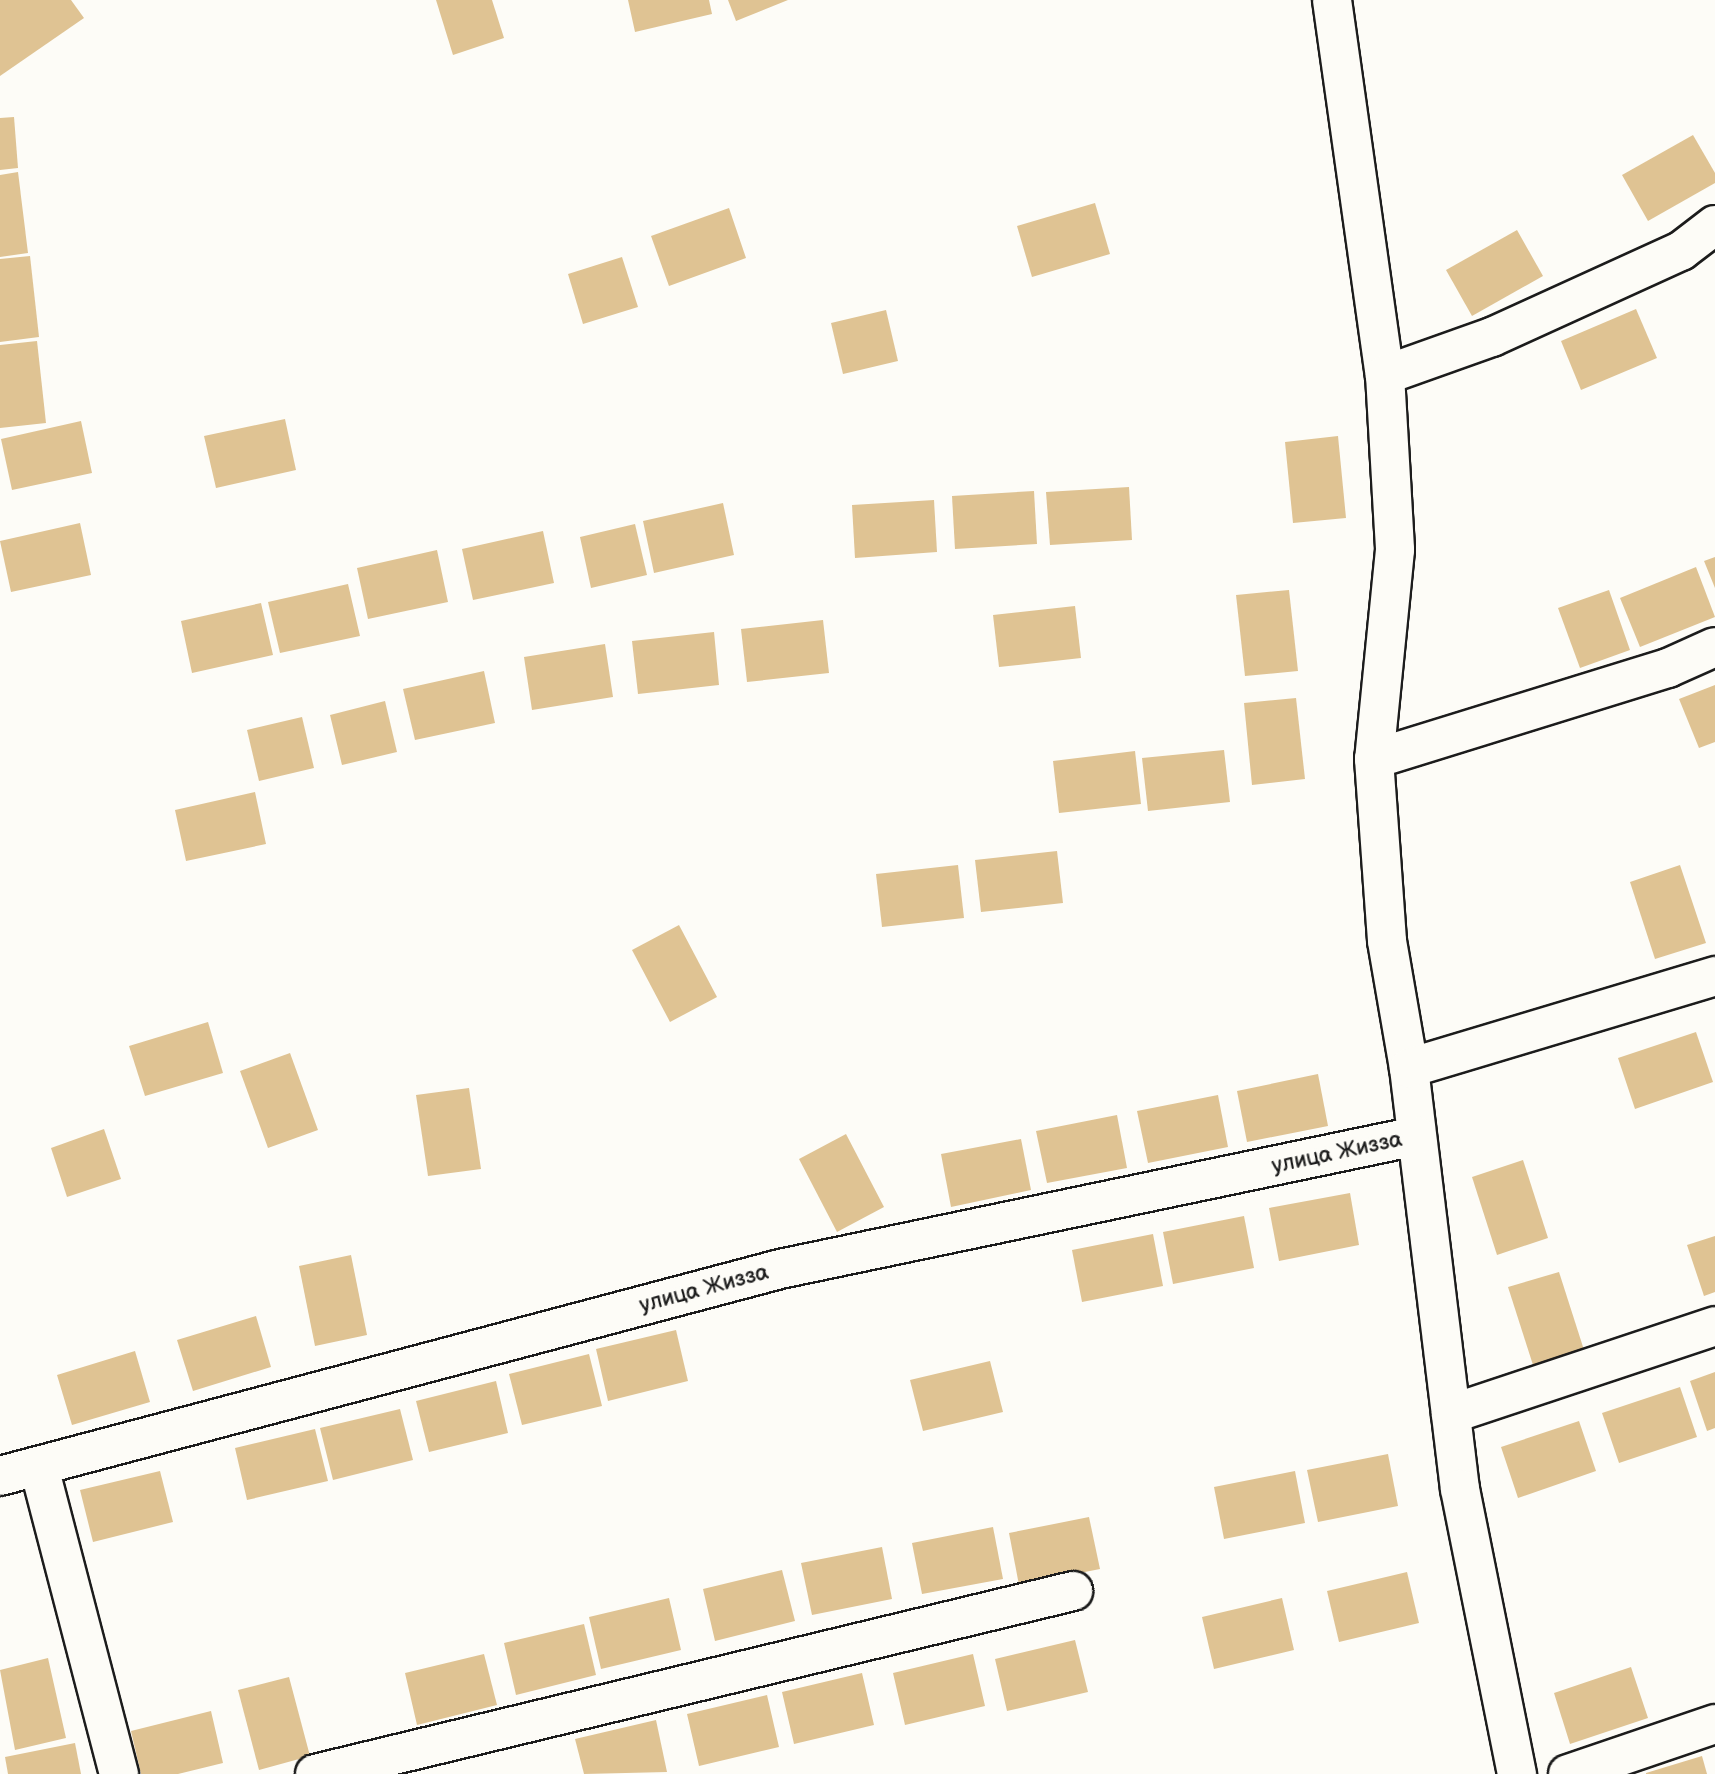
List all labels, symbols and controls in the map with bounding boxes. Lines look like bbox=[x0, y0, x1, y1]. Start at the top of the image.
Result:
street label: улица Жизза bbox=[1269, 1126, 1405, 1180]
street label: улица Жизза bbox=[637, 1259, 771, 1319]

